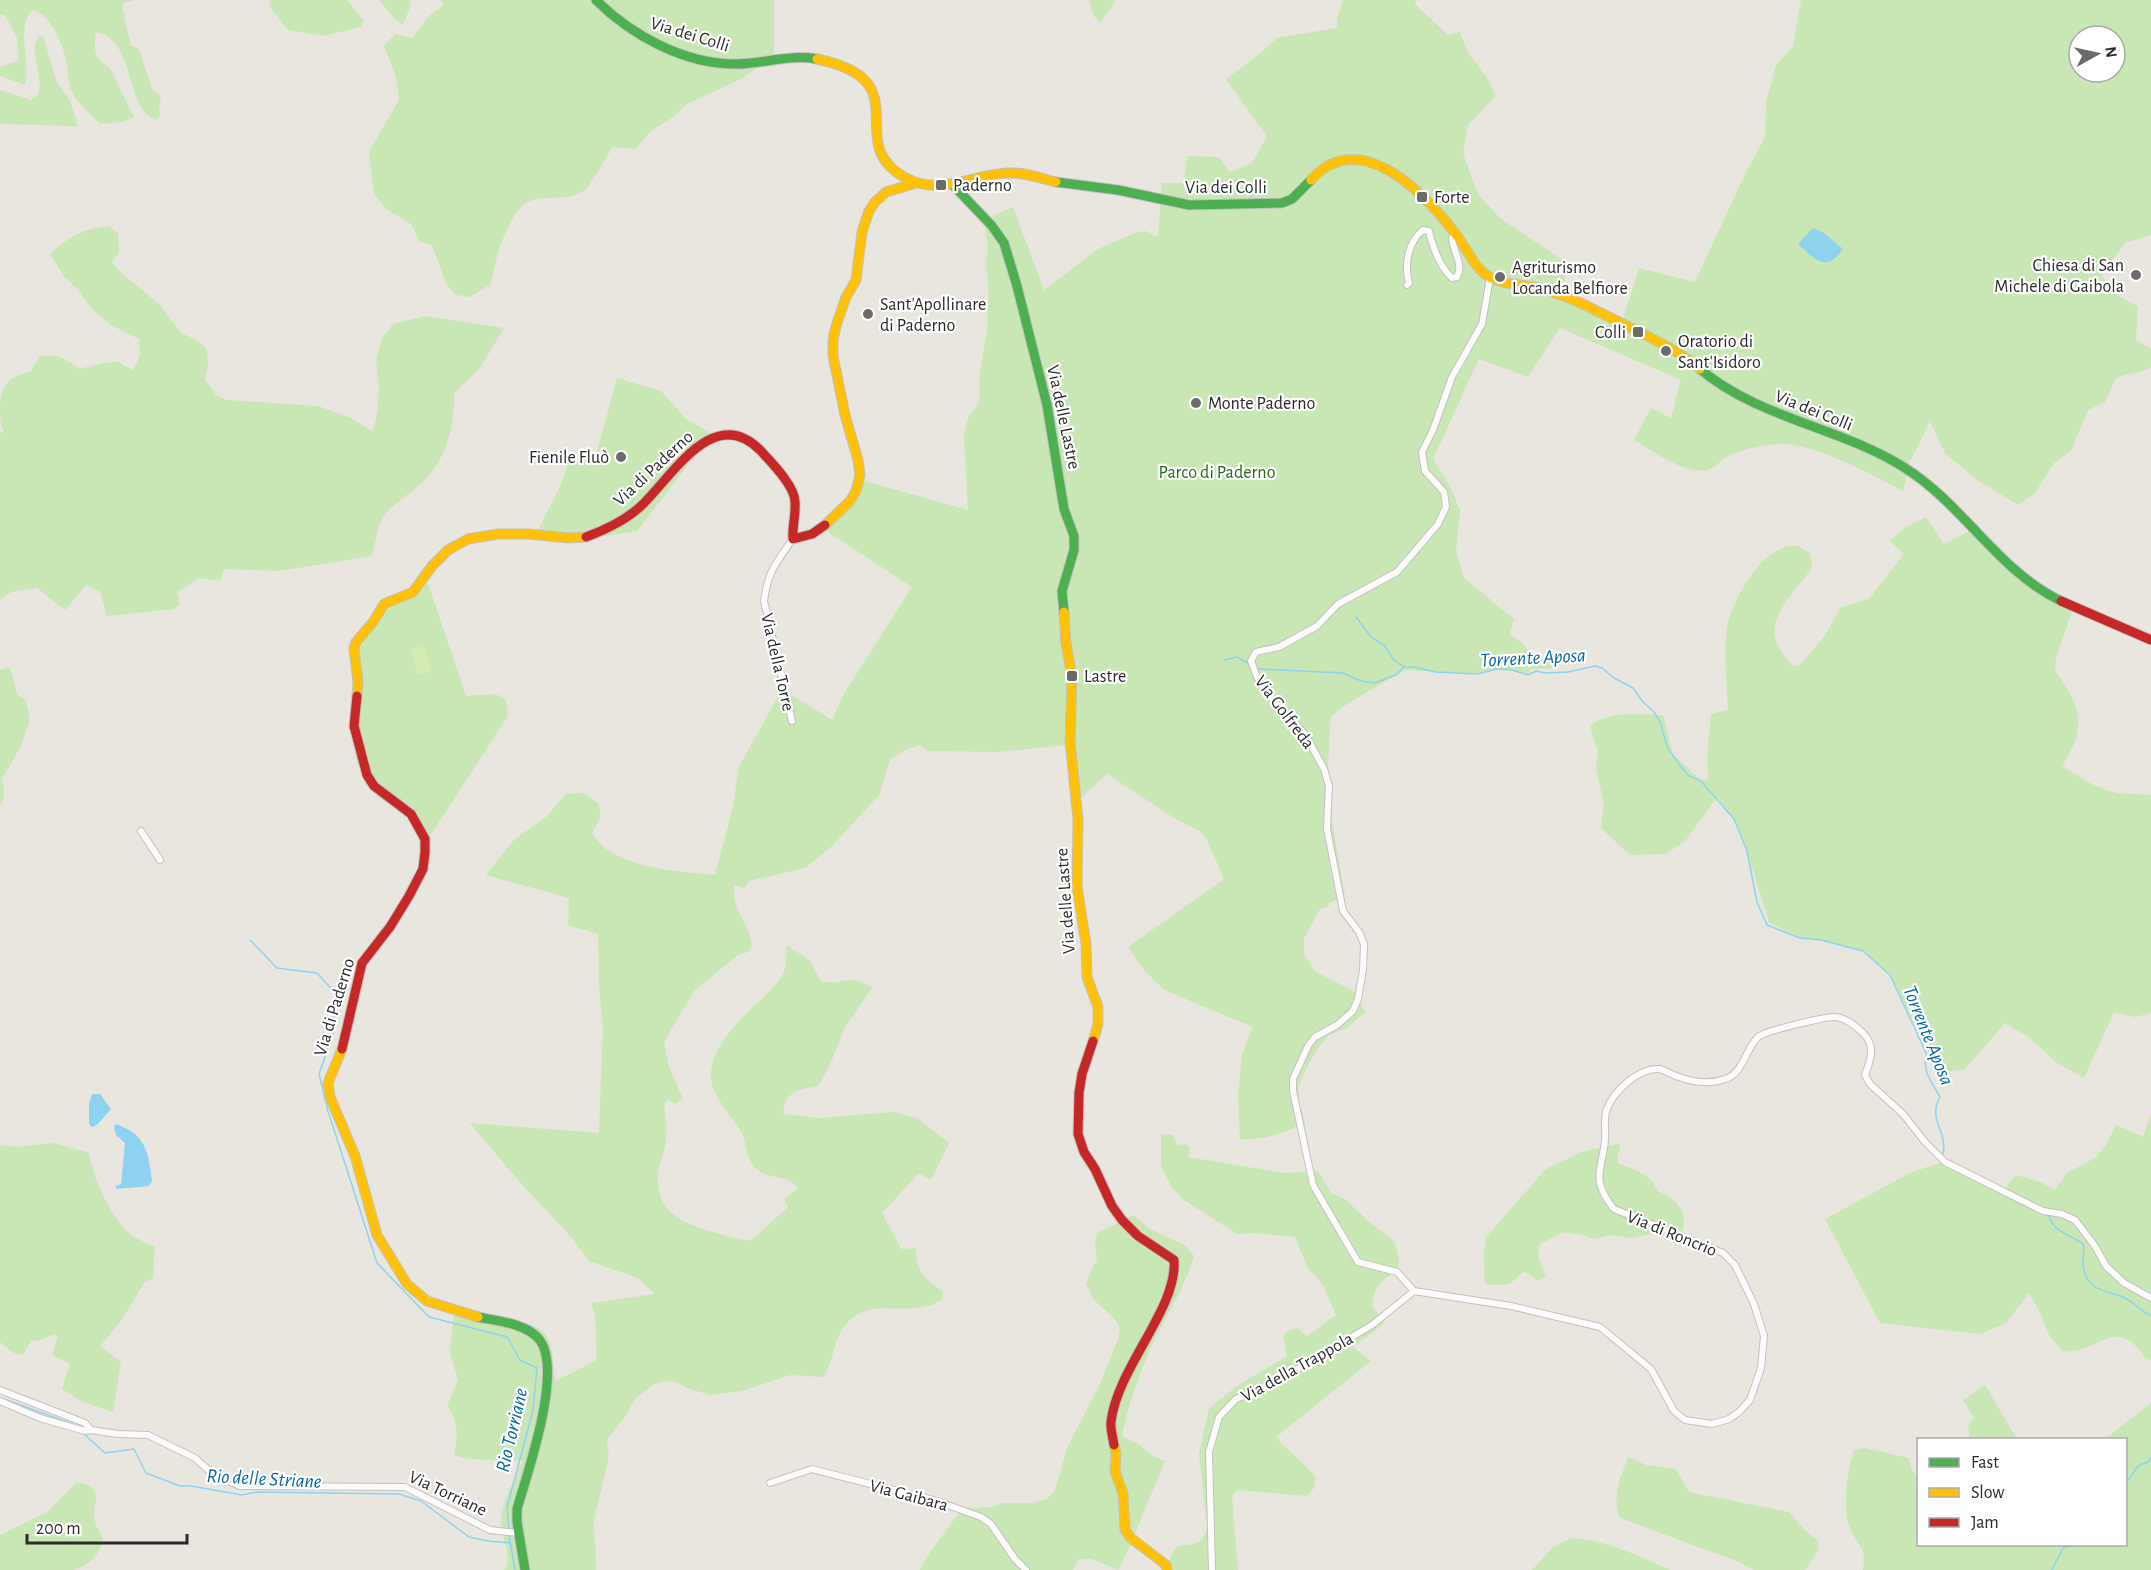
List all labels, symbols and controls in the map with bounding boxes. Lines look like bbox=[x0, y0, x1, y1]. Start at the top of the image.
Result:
street label: Via dei Colli bbox=[648, 14, 731, 56]
north arrow bbox=[2067, 24, 2127, 84]
text: N bbox=[2102, 45, 2120, 59]
place label: Paderno bbox=[953, 177, 1012, 195]
marker: Paderno bbox=[934, 178, 948, 192]
street label: Via dei Colli bbox=[1185, 179, 1267, 197]
place label: Forte bbox=[1434, 189, 1469, 207]
marker: Forte bbox=[1415, 190, 1429, 204]
place label: Chiesa di San Michele di Gaibola bbox=[1994, 257, 2124, 296]
place label: Agriturismo Locanda Belfiore bbox=[1512, 259, 1628, 298]
marker: Chiesa di San Michele di Gaibola bbox=[2129, 268, 2143, 282]
marker: Agriturismo Locanda Belfiore bbox=[1493, 270, 1507, 284]
place label: Sant'Apollinare di Paderno bbox=[880, 296, 986, 335]
marker: Sant'Apollinare di Paderno bbox=[861, 307, 875, 321]
place label: Colli bbox=[1595, 324, 1626, 342]
marker: Colli bbox=[1631, 325, 1645, 339]
place label: Oratorio di Sant'Isidoro bbox=[1678, 333, 1761, 372]
marker: Oratorio di Sant'Isidoro bbox=[1659, 344, 1673, 358]
street label: Via delle Lastre bbox=[1043, 364, 1083, 471]
street label: Via dei Colli bbox=[1772, 387, 1855, 435]
place label: Monte Paderno bbox=[1208, 395, 1315, 413]
marker: Monte Paderno bbox=[1189, 396, 1203, 410]
street label: Via di Paderno bbox=[611, 428, 697, 510]
place label: Fienile Fluò bbox=[529, 449, 609, 467]
marker: Fienile Fluò bbox=[614, 450, 628, 464]
park label: Parco di Paderno bbox=[1159, 464, 1276, 482]
street label: Via della Torre bbox=[757, 612, 797, 713]
water label: Torrente Aposa bbox=[1480, 645, 1586, 671]
place label: Lastre bbox=[1084, 668, 1126, 686]
marker: Lastre bbox=[1065, 669, 1079, 683]
street label: Via Golfreda bbox=[1251, 673, 1317, 753]
street label: Via delle Lastre bbox=[1053, 847, 1079, 954]
street label: Via di Paderno bbox=[312, 956, 358, 1058]
water label: Torrente Aposa bbox=[1899, 983, 1957, 1088]
street label: Via di Roncrio bbox=[1624, 1208, 1719, 1260]
street label: Via della Trappola bbox=[1238, 1330, 1357, 1406]
water label: Rio Torriane bbox=[493, 1386, 531, 1474]
legend bbox=[1917, 1438, 2127, 1546]
text: Fast bbox=[1971, 1454, 1999, 1472]
water label: Rio delle Striane bbox=[206, 1466, 322, 1492]
street label: Via Torriane bbox=[406, 1468, 489, 1520]
street label: Via Gaibara bbox=[868, 1477, 950, 1515]
text: Slow bbox=[1971, 1484, 2004, 1502]
scale bar bbox=[27, 1507, 188, 1545]
text: Jam bbox=[1971, 1514, 1999, 1532]
text: 200 m bbox=[36, 1520, 81, 1538]

